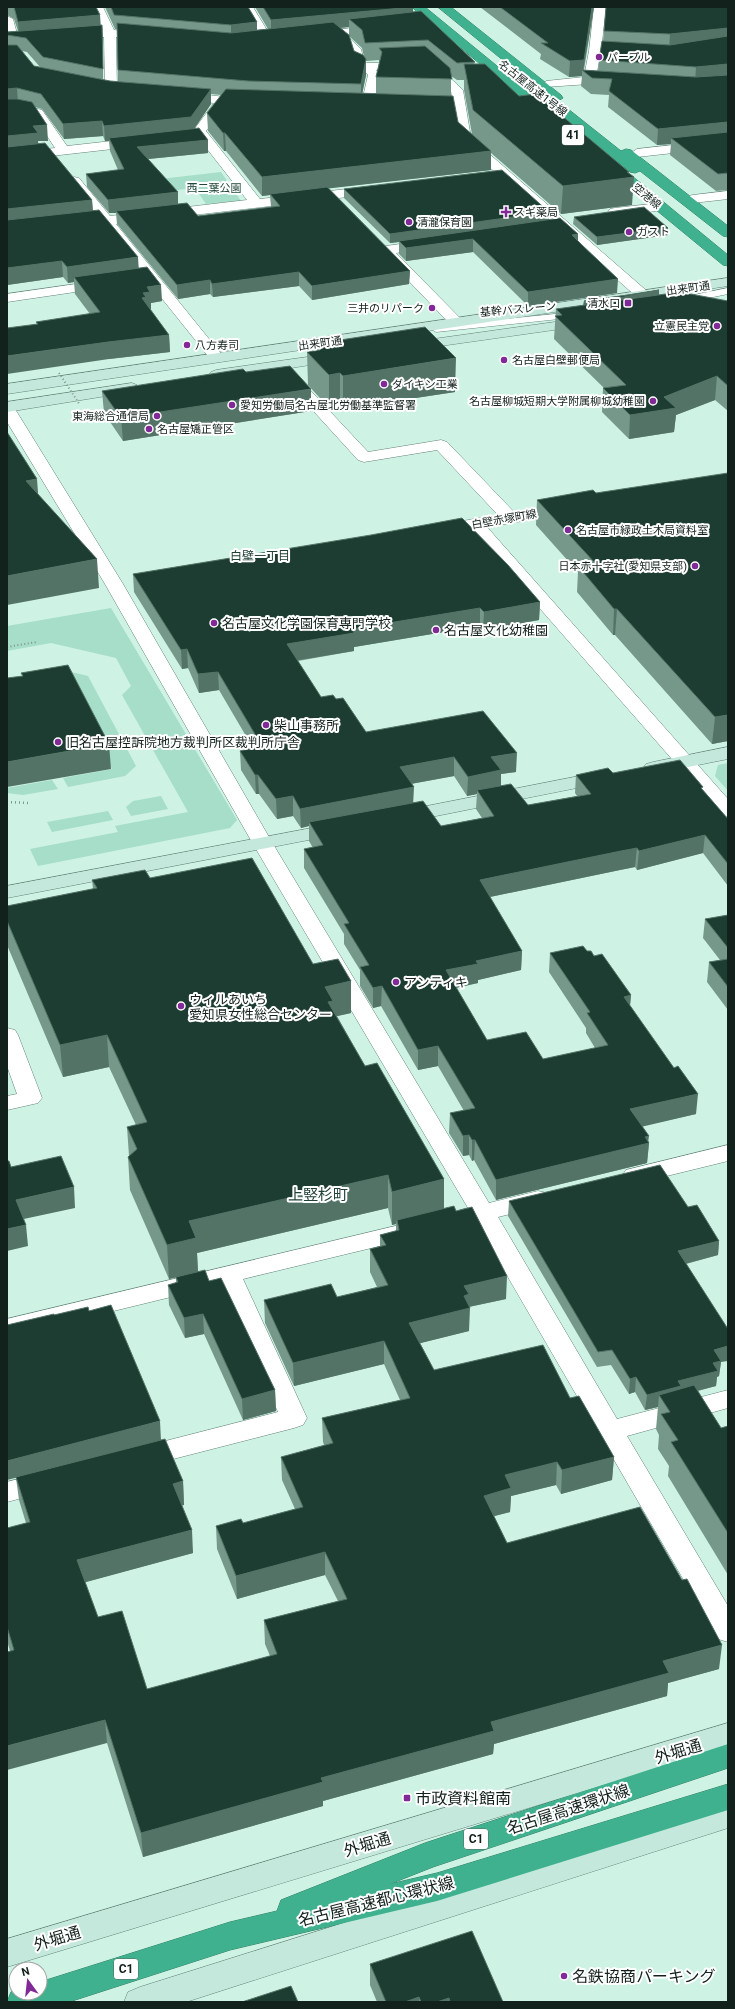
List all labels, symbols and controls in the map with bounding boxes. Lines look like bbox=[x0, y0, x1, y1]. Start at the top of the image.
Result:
place label: パープル bbox=[607, 51, 650, 64]
marker: パープル bbox=[594, 52, 604, 62]
street label: 名古屋高速1号線 bbox=[496, 58, 569, 119]
road number: 41 bbox=[562, 125, 584, 145]
street label: 空港線 bbox=[630, 181, 664, 212]
park label: 西二葉公園 bbox=[187, 182, 242, 195]
place label: スギ薬局 bbox=[514, 206, 558, 219]
marker: スギ薬局 bbox=[501, 207, 511, 217]
place label: 清瀧保育園 bbox=[417, 216, 472, 229]
marker: 清瀧保育園 bbox=[404, 217, 414, 227]
place label: ガスト bbox=[637, 226, 670, 239]
marker: ガスト bbox=[624, 227, 634, 237]
street label: 出来町通 bbox=[665, 279, 711, 298]
place label: 清水口 bbox=[587, 297, 620, 310]
marker: 清水口 bbox=[623, 298, 633, 308]
street label: 基幹バスレーン bbox=[479, 300, 557, 319]
place label: 三井のリパーク bbox=[347, 302, 424, 315]
marker: 三井のリパーク bbox=[427, 303, 437, 313]
place label: 立憲民主党 bbox=[654, 320, 709, 333]
marker: 立憲民主党 bbox=[712, 321, 722, 331]
street label: 出来町通 bbox=[297, 334, 343, 353]
place label: 八方寿司 bbox=[195, 339, 239, 352]
marker: 八方寿司 bbox=[182, 340, 192, 350]
place label: 名古屋白壁郵便局 bbox=[512, 354, 600, 367]
marker: 名古屋白壁郵便局 bbox=[499, 355, 509, 365]
place label: ダイキン工業 bbox=[392, 378, 458, 391]
marker: ダイキン工業 bbox=[379, 379, 389, 389]
place label: 名古屋柳城短期大学附属柳城幼稚園 bbox=[469, 395, 645, 408]
marker: 名古屋柳城短期大学附属柳城幼稚園 bbox=[648, 396, 658, 406]
place label: 愛知労働局名古屋北労働基準監督署 bbox=[240, 399, 416, 412]
marker: 愛知労働局名古屋北労働基準監督署 bbox=[227, 400, 237, 410]
place label: 東海総合通信局 bbox=[72, 410, 149, 423]
marker: 東海総合通信局 bbox=[152, 411, 162, 421]
place label: 名古屋矯正管区 bbox=[157, 423, 234, 436]
marker: 名古屋矯正管区 bbox=[144, 424, 154, 434]
street label: 白壁赤塚町線 bbox=[470, 507, 538, 532]
place label: 名古屋市緑政土木局資料室 bbox=[576, 524, 708, 537]
marker: 名古屋市緑政土木局資料室 bbox=[563, 525, 573, 535]
district label: 白壁一丁目 bbox=[230, 549, 290, 563]
place label: 日本赤十字社(愛知県支部) bbox=[558, 560, 687, 573]
marker: 日本赤十字社(愛知県支部) bbox=[690, 561, 700, 571]
place label: 名古屋文化学園保育専門学校 bbox=[222, 616, 391, 631]
marker: 名古屋文化学園保育専門学校 bbox=[209, 618, 219, 628]
place label: 名古屋文化幼稚園 bbox=[444, 623, 548, 638]
marker: 名古屋文化幼稚園 bbox=[431, 625, 441, 635]
place label: 柴山事務所 bbox=[274, 718, 339, 733]
marker: 柴山事務所 bbox=[261, 720, 271, 730]
place label: 旧名古屋控訴院地方裁判所区裁判所庁舎 bbox=[66, 735, 300, 750]
marker: 旧名古屋控訴院地方裁判所区裁判所庁舎 bbox=[53, 737, 63, 747]
place label: アンティキ bbox=[404, 975, 468, 990]
marker: アンティキ bbox=[391, 977, 401, 987]
place label: ウィルあいち 愛知県女性総合センター bbox=[189, 992, 332, 1022]
marker: ウィルあいち 愛知県女性総合センター bbox=[176, 1001, 186, 1011]
district label: 上竪杉町 bbox=[288, 1186, 348, 1204]
street label: 外堀通 bbox=[652, 1735, 704, 1768]
street label: 名古屋高速環状線 bbox=[504, 1781, 632, 1838]
place label: 市政資料館南 bbox=[415, 1789, 511, 1808]
marker: 市政資料館南 bbox=[402, 1793, 412, 1803]
street label: 外堀通 bbox=[341, 1828, 393, 1861]
road number: C1 bbox=[464, 1829, 488, 1849]
street label: 名古屋高速都心環状線 bbox=[296, 1873, 456, 1930]
street label: 外堀通 bbox=[31, 1922, 83, 1955]
road number: C1 bbox=[114, 1959, 138, 1979]
north arrow bbox=[8, 1961, 48, 2001]
text: N bbox=[20, 1964, 31, 1979]
place label: 名鉄協商パーキング bbox=[572, 1967, 716, 1986]
marker: 名鉄協商パーキング bbox=[559, 1971, 569, 1981]

